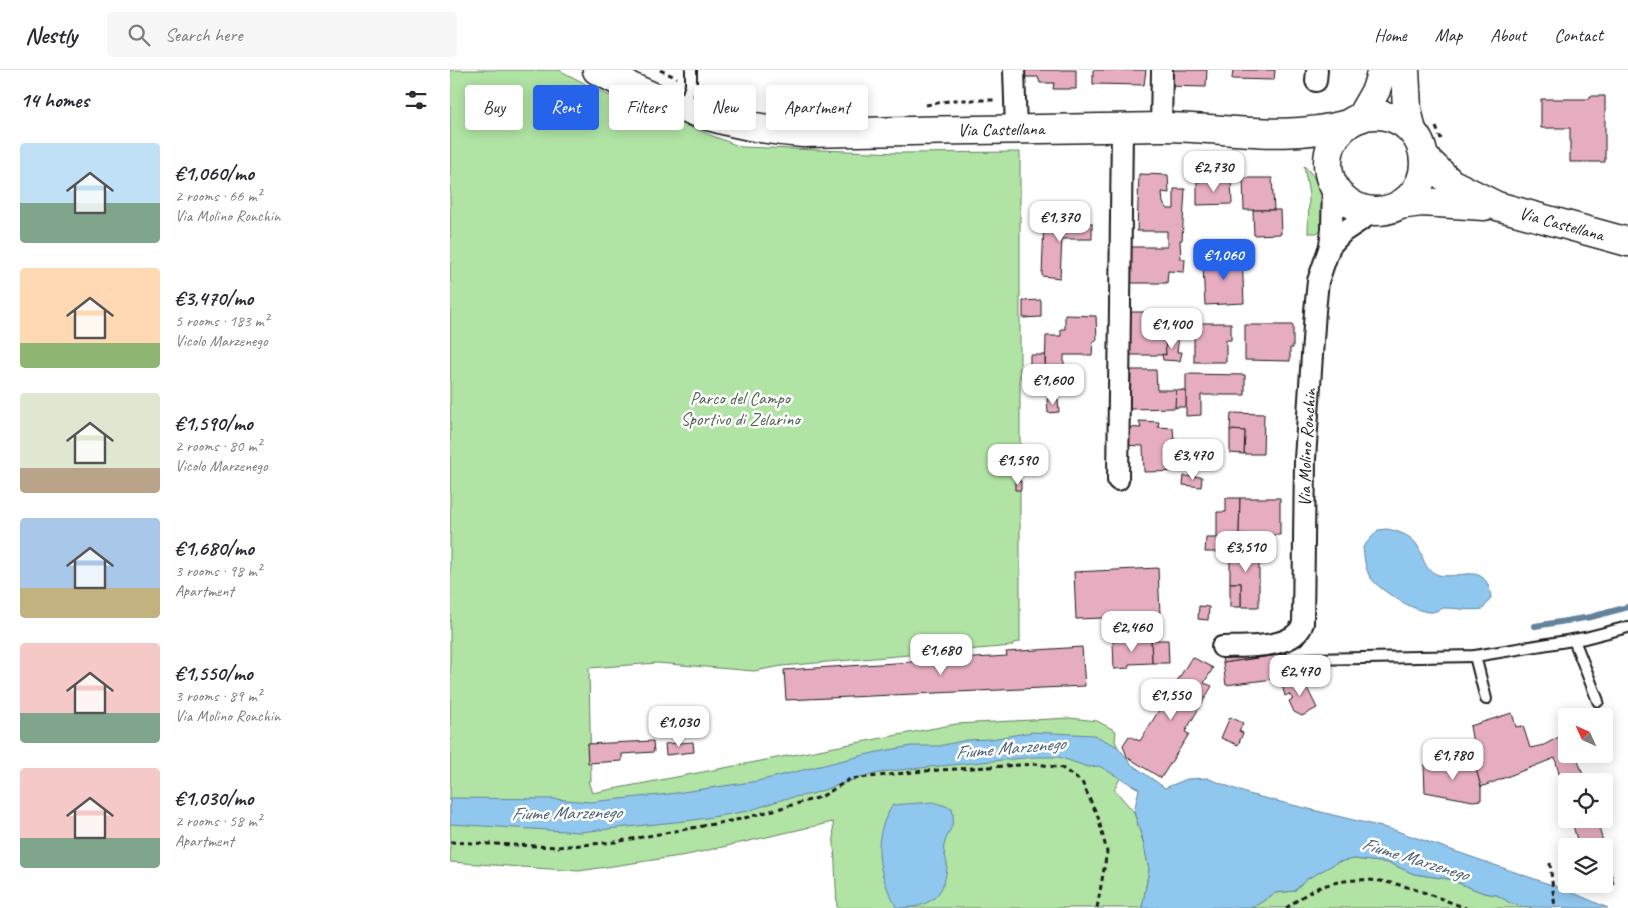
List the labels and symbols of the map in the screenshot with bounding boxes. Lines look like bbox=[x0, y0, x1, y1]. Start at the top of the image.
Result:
street label: Via Castellana bbox=[957, 118, 1046, 141]
pin: €2,730 bbox=[1173, 150, 1255, 193]
pin: €1,370 bbox=[1019, 200, 1101, 243]
street label: Via Castellana bbox=[1517, 202, 1608, 246]
pin: €1,060 bbox=[1183, 238, 1265, 281]
pin: €1,400 bbox=[1131, 308, 1213, 350]
pin: €1,600 bbox=[1012, 364, 1094, 406]
park label: Parco del Campo Sportivo di Zelarino bbox=[680, 387, 801, 430]
street label: Via Molino Ronchin bbox=[1293, 387, 1321, 507]
pin: €3,470 bbox=[1152, 438, 1234, 481]
pin: €1,590 bbox=[977, 444, 1059, 486]
pin: €3,510 bbox=[1205, 530, 1287, 573]
pin: €2,460 bbox=[1091, 610, 1173, 653]
pin: €1,680 bbox=[900, 634, 982, 676]
pin: €2,470 bbox=[1259, 654, 1341, 697]
pin: €1,550 bbox=[1130, 678, 1212, 721]
pin: €1,030 bbox=[638, 706, 720, 748]
north arrow bbox=[1558, 708, 1612, 762]
water label: Fiume Marzenego bbox=[954, 731, 1068, 765]
pin: €1,780 bbox=[1412, 738, 1494, 781]
water label: Fiume Marzenego bbox=[511, 800, 623, 826]
water label: Fiume Marzenego bbox=[1359, 831, 1473, 887]

